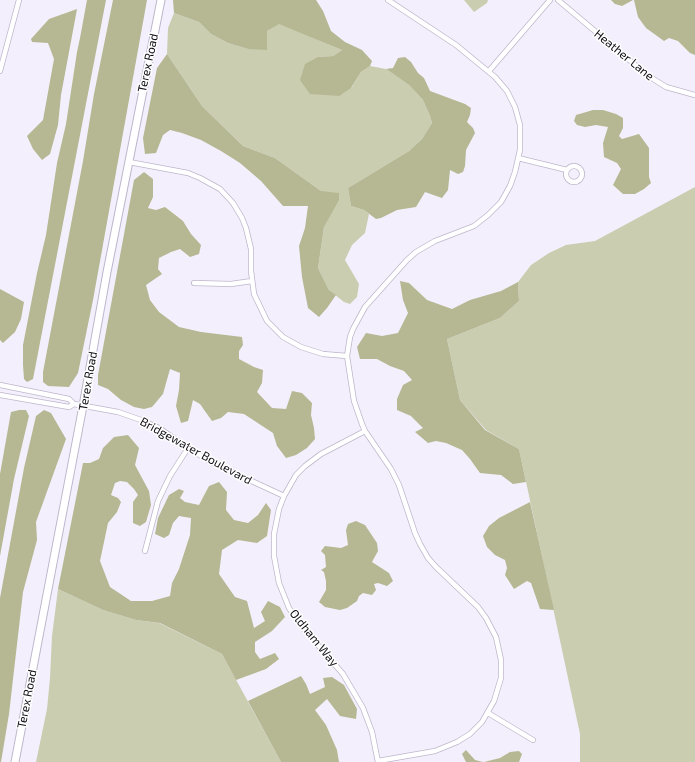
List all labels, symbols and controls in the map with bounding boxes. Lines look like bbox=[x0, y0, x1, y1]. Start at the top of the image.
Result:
street label: Heather Lane bbox=[591, 27, 657, 83]
street label: Terex Road bbox=[135, 32, 161, 94]
street label: Terex Road bbox=[76, 350, 100, 412]
street label: Bridgewater Boulevard bbox=[138, 414, 254, 488]
street label: Oldham Way bbox=[287, 607, 341, 669]
street label: Terex Road bbox=[14, 668, 40, 730]

